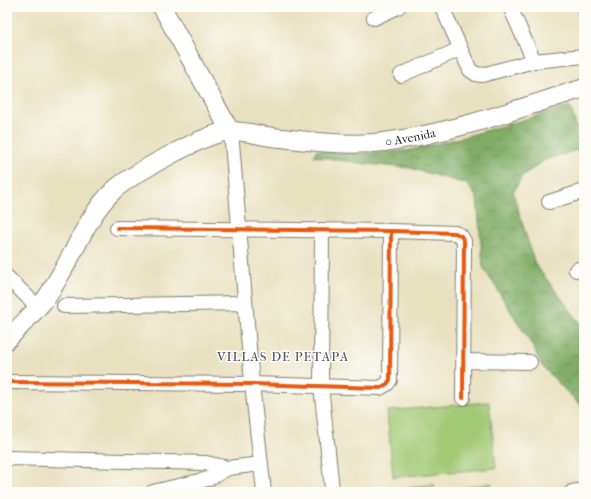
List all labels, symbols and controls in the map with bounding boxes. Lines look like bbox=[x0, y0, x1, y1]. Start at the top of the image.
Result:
street label: 0 Avenida bbox=[384, 126, 437, 149]
district label: VILLAS DE PETAPA bbox=[216, 349, 349, 364]

